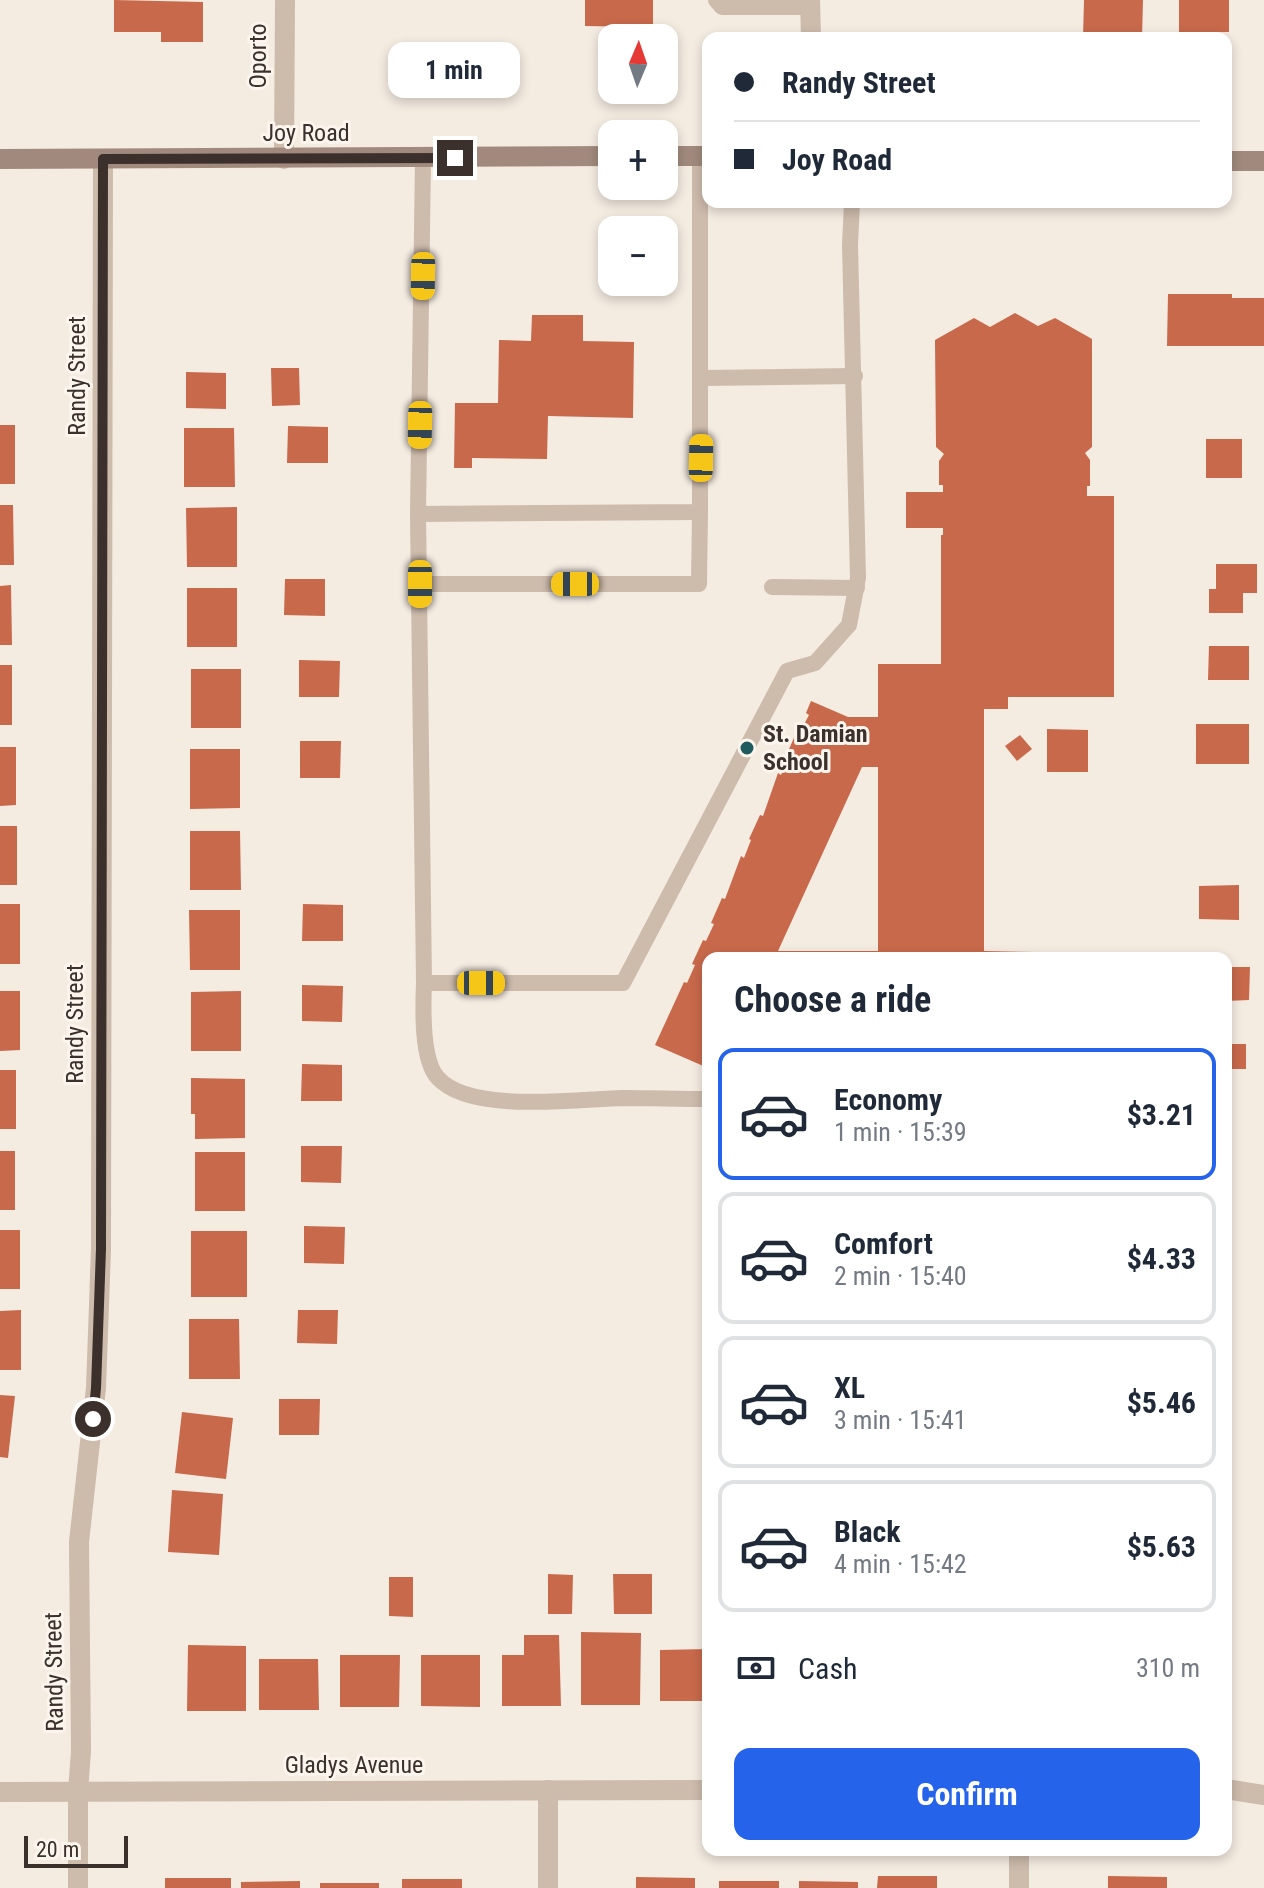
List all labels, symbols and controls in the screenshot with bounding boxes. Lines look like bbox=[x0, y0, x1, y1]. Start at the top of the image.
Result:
street label: Oporto bbox=[244, 23, 272, 89]
north arrow bbox=[598, 24, 678, 104]
map controls bbox=[598, 24, 678, 296]
callout: 1 min bbox=[389, 42, 521, 98]
text: 1 min bbox=[425, 55, 483, 85]
text: Randy Street bbox=[782, 65, 936, 100]
street label: Joy Road bbox=[262, 119, 350, 147]
button: + bbox=[598, 120, 678, 200]
route end bbox=[437, 140, 473, 176]
text: Joy Road bbox=[782, 142, 892, 177]
button: − bbox=[598, 216, 678, 296]
car bbox=[411, 252, 435, 300]
street label: Randy Street bbox=[63, 316, 91, 436]
car bbox=[408, 401, 432, 449]
car bbox=[689, 434, 713, 482]
car bbox=[408, 560, 432, 608]
car bbox=[551, 572, 599, 596]
place label: St. Damian School bbox=[763, 720, 868, 776]
marker: St. Damian School bbox=[738, 739, 756, 757]
street label: Randy Street bbox=[61, 964, 89, 1084]
car bbox=[457, 971, 505, 995]
text: Choose a ride bbox=[734, 979, 931, 1021]
icon: car bbox=[738, 1078, 810, 1150]
text: Economy bbox=[834, 1082, 942, 1117]
text: $3.21 bbox=[1127, 1097, 1196, 1132]
text: 1 min · 15:39 bbox=[834, 1117, 967, 1147]
icon: car bbox=[738, 1222, 810, 1294]
text: Comfort bbox=[834, 1226, 933, 1261]
text: $4.33 bbox=[1127, 1241, 1196, 1276]
text: 2 min · 15:40 bbox=[834, 1261, 967, 1291]
icon: car bbox=[738, 1366, 810, 1438]
text: XL bbox=[834, 1370, 865, 1405]
text: $5.46 bbox=[1127, 1385, 1196, 1420]
route start bbox=[75, 1401, 111, 1437]
text: 3 min · 15:41 bbox=[834, 1405, 967, 1435]
icon: car bbox=[738, 1510, 810, 1582]
text: Black bbox=[834, 1514, 901, 1549]
text: $5.63 bbox=[1127, 1529, 1196, 1564]
text: 4 min · 15:42 bbox=[834, 1549, 967, 1579]
street label: Randy Street bbox=[39, 1612, 69, 1732]
icon: cash bbox=[734, 1646, 778, 1690]
text: Cash bbox=[798, 1651, 858, 1686]
text: 310 m bbox=[1136, 1653, 1200, 1683]
button: Confirm bbox=[734, 1748, 1200, 1840]
street label: Gladys Avenue bbox=[285, 1751, 423, 1779]
scale bar bbox=[24, 1832, 128, 1868]
text: 20 m bbox=[36, 1837, 79, 1862]

